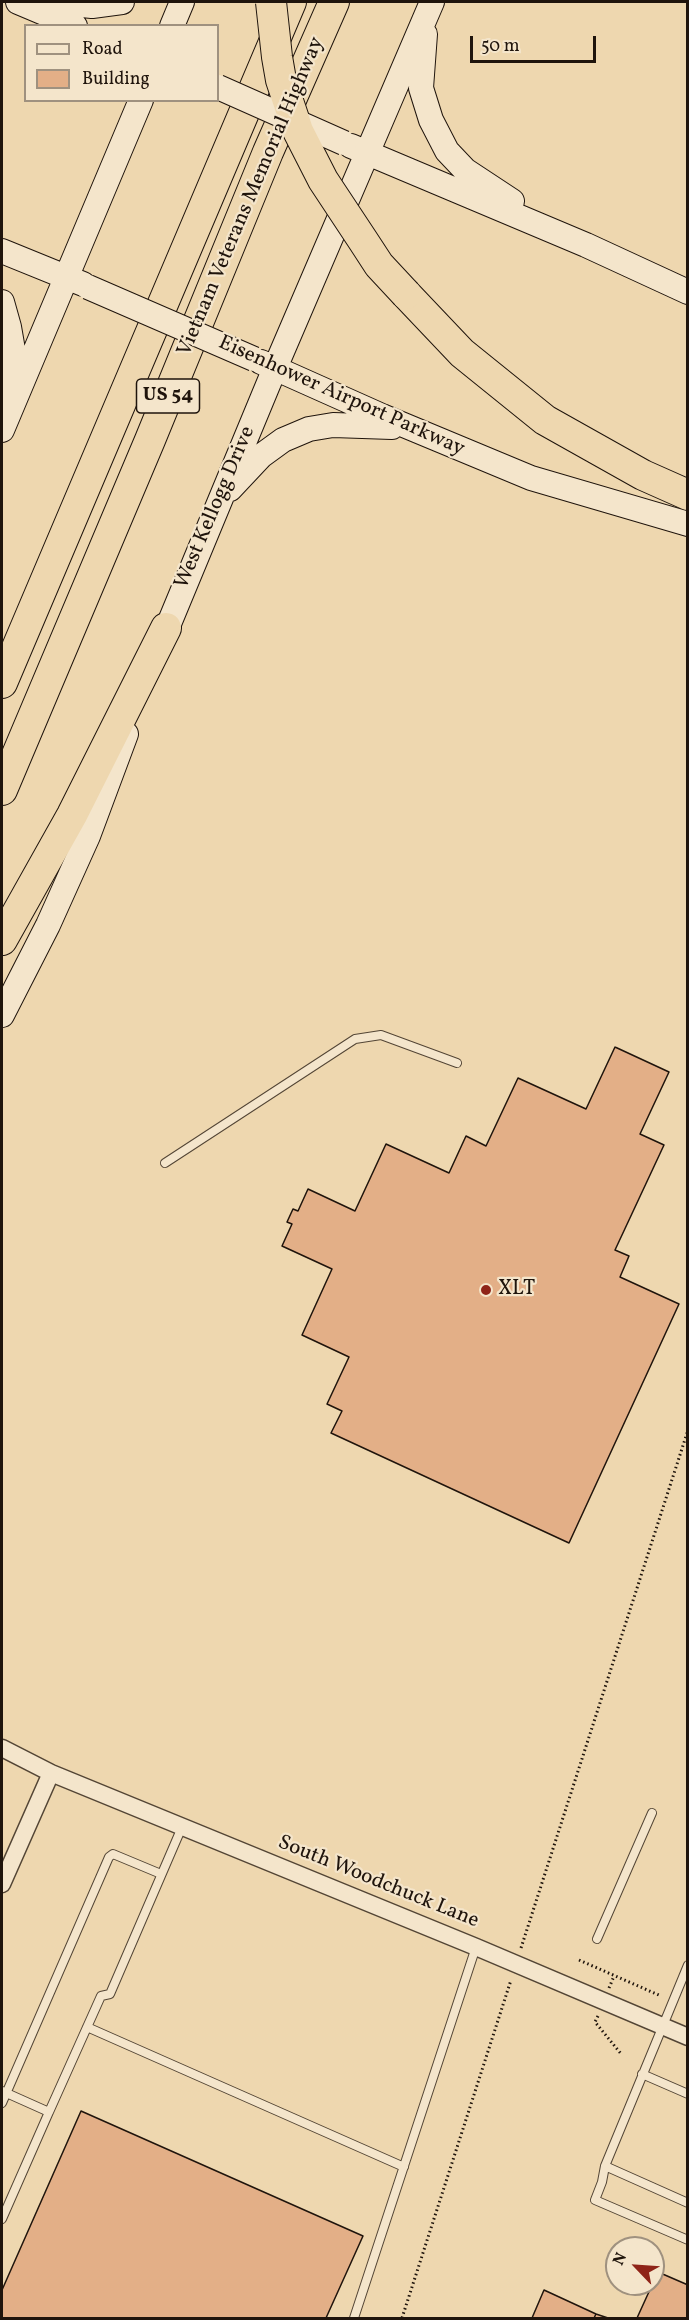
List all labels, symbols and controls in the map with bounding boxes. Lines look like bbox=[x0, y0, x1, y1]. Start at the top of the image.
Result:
legend bbox=[24, 24, 219, 102]
scale bar bbox=[473, 24, 599, 62]
street label: Vietnam Veterans Memorial Highway bbox=[173, 34, 331, 360]
text: 50 m bbox=[481, 34, 520, 59]
text: Road bbox=[82, 37, 123, 62]
text: Building bbox=[82, 67, 150, 92]
street label: Eisenhower Airport Parkway bbox=[214, 331, 468, 463]
road number: US 54 bbox=[136, 379, 200, 413]
street label: West Kellogg Drive bbox=[170, 423, 262, 593]
place label: XLT bbox=[498, 1277, 535, 1303]
marker: XLT bbox=[479, 1283, 493, 1297]
street label: South Woodchuck Lane bbox=[274, 1831, 482, 1935]
north arrow bbox=[605, 2236, 665, 2296]
text: N bbox=[608, 2249, 633, 2269]

